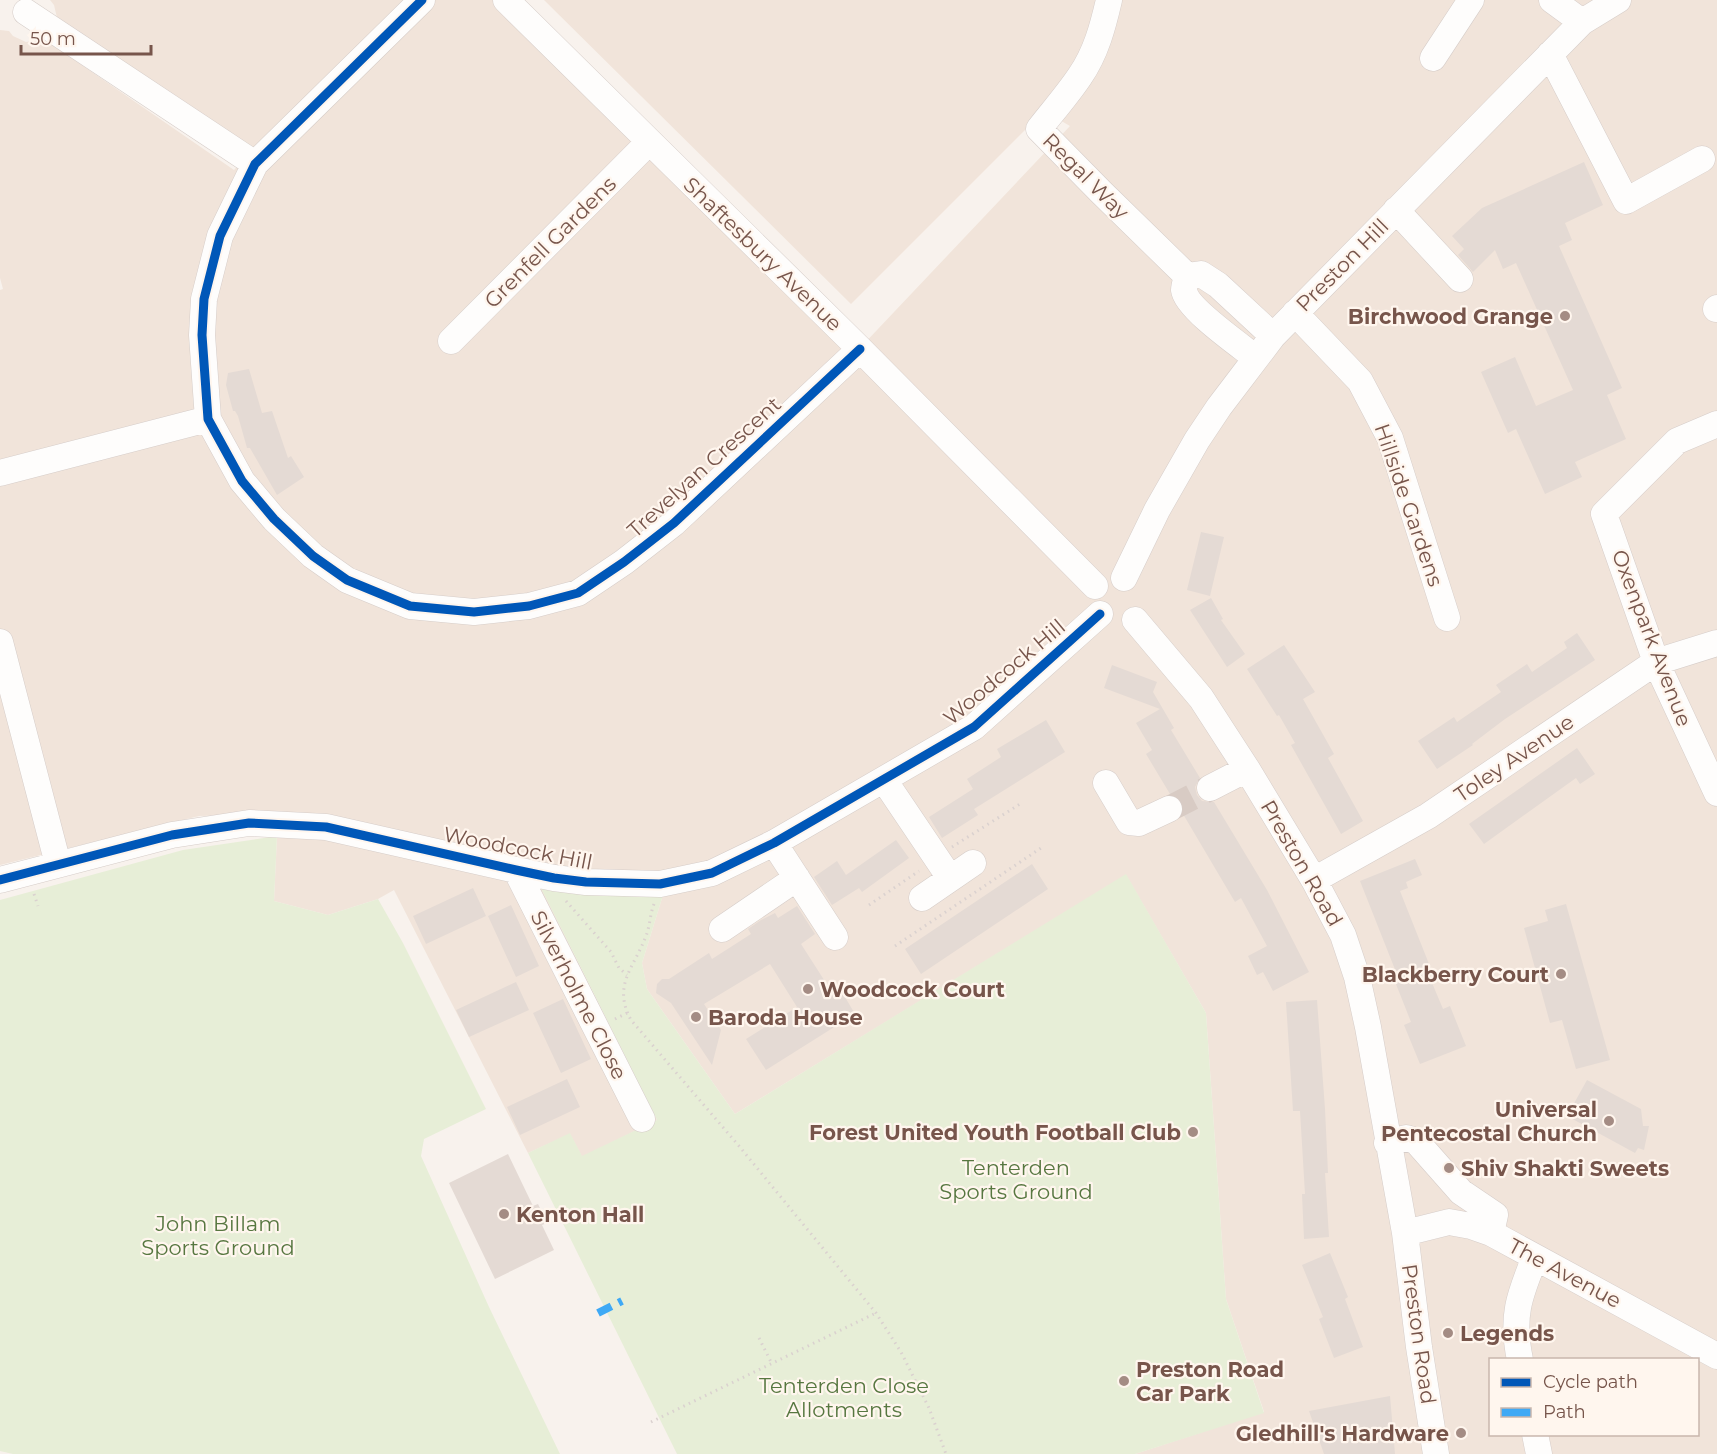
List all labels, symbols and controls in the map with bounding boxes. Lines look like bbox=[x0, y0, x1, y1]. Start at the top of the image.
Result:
scale bar bbox=[21, 18, 152, 56]
text: 50 m bbox=[30, 28, 76, 50]
street label: Regal Way bbox=[1038, 128, 1135, 225]
street label: Grenfell Gardens bbox=[479, 171, 621, 313]
street label: Shaftesbury Avenue bbox=[679, 172, 847, 336]
street label: Preston Hill bbox=[1290, 213, 1394, 317]
place label: Birchwood Grange bbox=[1348, 304, 1553, 329]
marker: Birchwood Grange bbox=[1558, 309, 1572, 323]
street label: Trevelyan Crescent bbox=[622, 392, 786, 542]
street label: Hillside Gardens bbox=[1369, 420, 1449, 590]
street label: Oxenpark Avenue bbox=[1607, 546, 1697, 730]
street label: Woodcock Hill bbox=[938, 614, 1070, 730]
street label: Toley Avenue bbox=[1450, 709, 1578, 807]
street label: Preston Road bbox=[1256, 795, 1348, 931]
street label: Woodcock Hill bbox=[441, 821, 595, 875]
street label: Silverholme Close bbox=[526, 906, 632, 1084]
place label: Blackberry Court bbox=[1362, 962, 1549, 987]
marker: Blackberry Court bbox=[1554, 967, 1568, 981]
place label: Woodcock Court bbox=[820, 977, 1005, 1002]
marker: Woodcock Court bbox=[801, 982, 815, 996]
place label: Baroda House bbox=[708, 1005, 863, 1030]
marker: Baroda House bbox=[689, 1010, 703, 1024]
place label: Universal Pentecostal Church bbox=[1381, 1097, 1597, 1146]
marker: Universal Pentecostal Church bbox=[1602, 1114, 1616, 1128]
place label: Forest United Youth Football Club bbox=[809, 1120, 1181, 1145]
marker: Forest United Youth Football Club bbox=[1186, 1125, 1200, 1139]
park label: Tenterden Sports Ground bbox=[939, 1155, 1093, 1204]
place label: Shiv Shakti Sweets bbox=[1461, 1156, 1669, 1181]
marker: Shiv Shakti Sweets bbox=[1442, 1161, 1456, 1175]
place label: Kenton Hall bbox=[516, 1202, 644, 1227]
marker: Kenton Hall bbox=[497, 1207, 511, 1221]
park label: John Billam Sports Ground bbox=[141, 1211, 295, 1260]
street label: The Avenue bbox=[1505, 1233, 1625, 1313]
street label: Preston Road bbox=[1397, 1262, 1441, 1406]
place label: Legends bbox=[1460, 1321, 1554, 1346]
marker: Legends bbox=[1441, 1326, 1455, 1340]
place label: Preston Road Car Park bbox=[1136, 1357, 1284, 1406]
legend bbox=[1489, 1358, 1699, 1436]
text: Cycle path bbox=[1543, 1371, 1638, 1393]
park label: Tenterden Close Allotments bbox=[759, 1373, 929, 1422]
marker: Preston Road Car Park bbox=[1117, 1374, 1131, 1388]
text: Path bbox=[1543, 1401, 1586, 1423]
place label: Gledhill's Hardware bbox=[1236, 1421, 1449, 1446]
marker: Gledhill's Hardware bbox=[1454, 1426, 1468, 1440]

